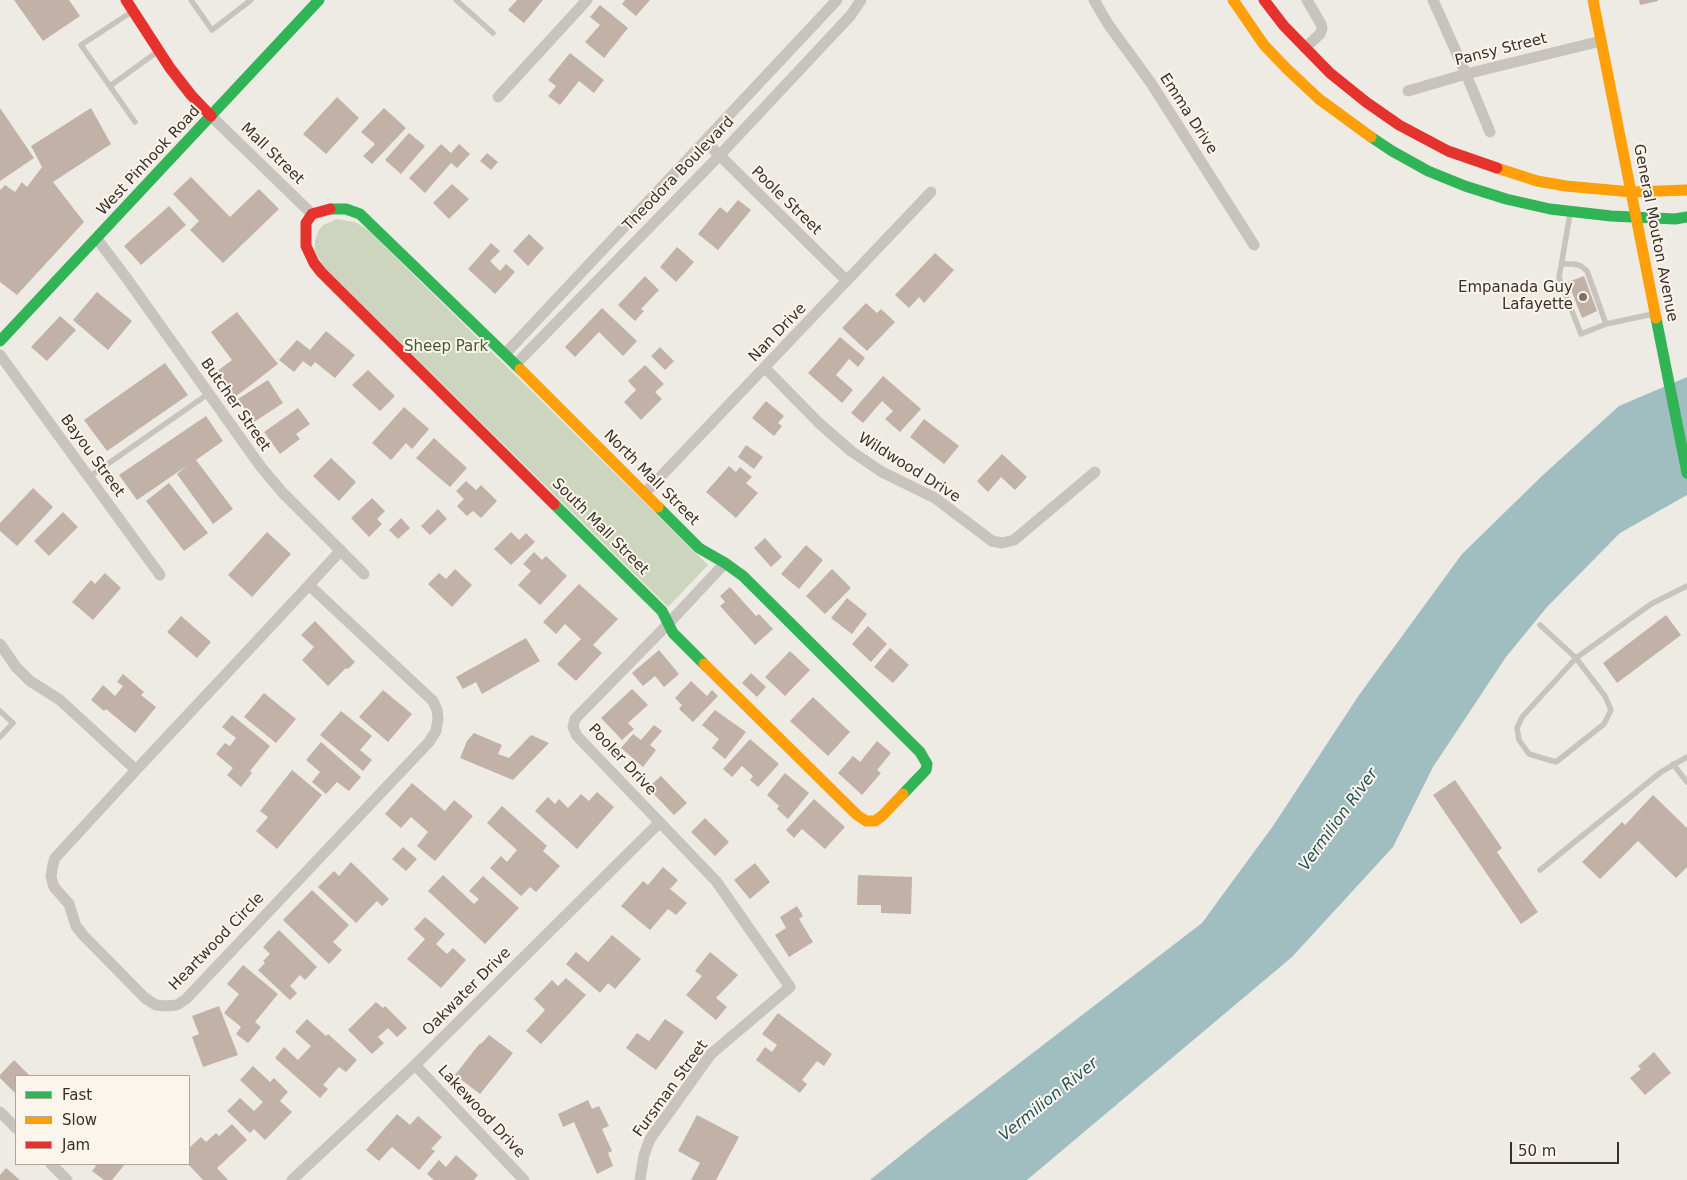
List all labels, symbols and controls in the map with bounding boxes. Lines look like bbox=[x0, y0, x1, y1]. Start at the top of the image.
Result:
street label: Pansy Street bbox=[1453, 30, 1549, 70]
street label: Emma Drive bbox=[1155, 70, 1221, 158]
street label: West Pinhook Road bbox=[94, 103, 204, 219]
street label: Theodora Boulevard bbox=[620, 113, 738, 235]
street label: Mall Street bbox=[237, 119, 307, 189]
street label: General Mouton Avenue bbox=[1629, 143, 1681, 323]
street label: Poole Street bbox=[747, 163, 825, 239]
place label: Empanada Guy Lafayette bbox=[1458, 279, 1573, 314]
marker: Empanada Guy Lafayette bbox=[1577, 291, 1589, 303]
street label: Nan Drive bbox=[746, 300, 810, 366]
park label: Sheep Park bbox=[404, 338, 488, 356]
street label: Butcher Street bbox=[196, 355, 274, 455]
street label: Bayou Street bbox=[56, 411, 128, 501]
street label: North Mall Street bbox=[600, 427, 702, 529]
street label: Wildwood Drive bbox=[855, 429, 963, 507]
street label: South Mall Street bbox=[548, 475, 652, 579]
street label: Pooler Drive bbox=[584, 721, 660, 799]
water label: Vermilion River bbox=[1295, 765, 1383, 875]
street label: Heartwood Circle bbox=[166, 889, 268, 995]
street label: Oakwater Drive bbox=[419, 944, 515, 1040]
street label: Fursman Street bbox=[630, 1037, 712, 1141]
water label: Vermilion River bbox=[996, 1054, 1102, 1146]
street label: Lakewood Drive bbox=[434, 1062, 528, 1162]
legend bbox=[15, 1075, 190, 1165]
text: Fast bbox=[62, 1086, 92, 1104]
text: Slow bbox=[62, 1111, 97, 1129]
scale bar bbox=[1512, 1132, 1621, 1164]
text: Jam bbox=[62, 1136, 90, 1154]
text: 50 m bbox=[1518, 1142, 1556, 1160]

